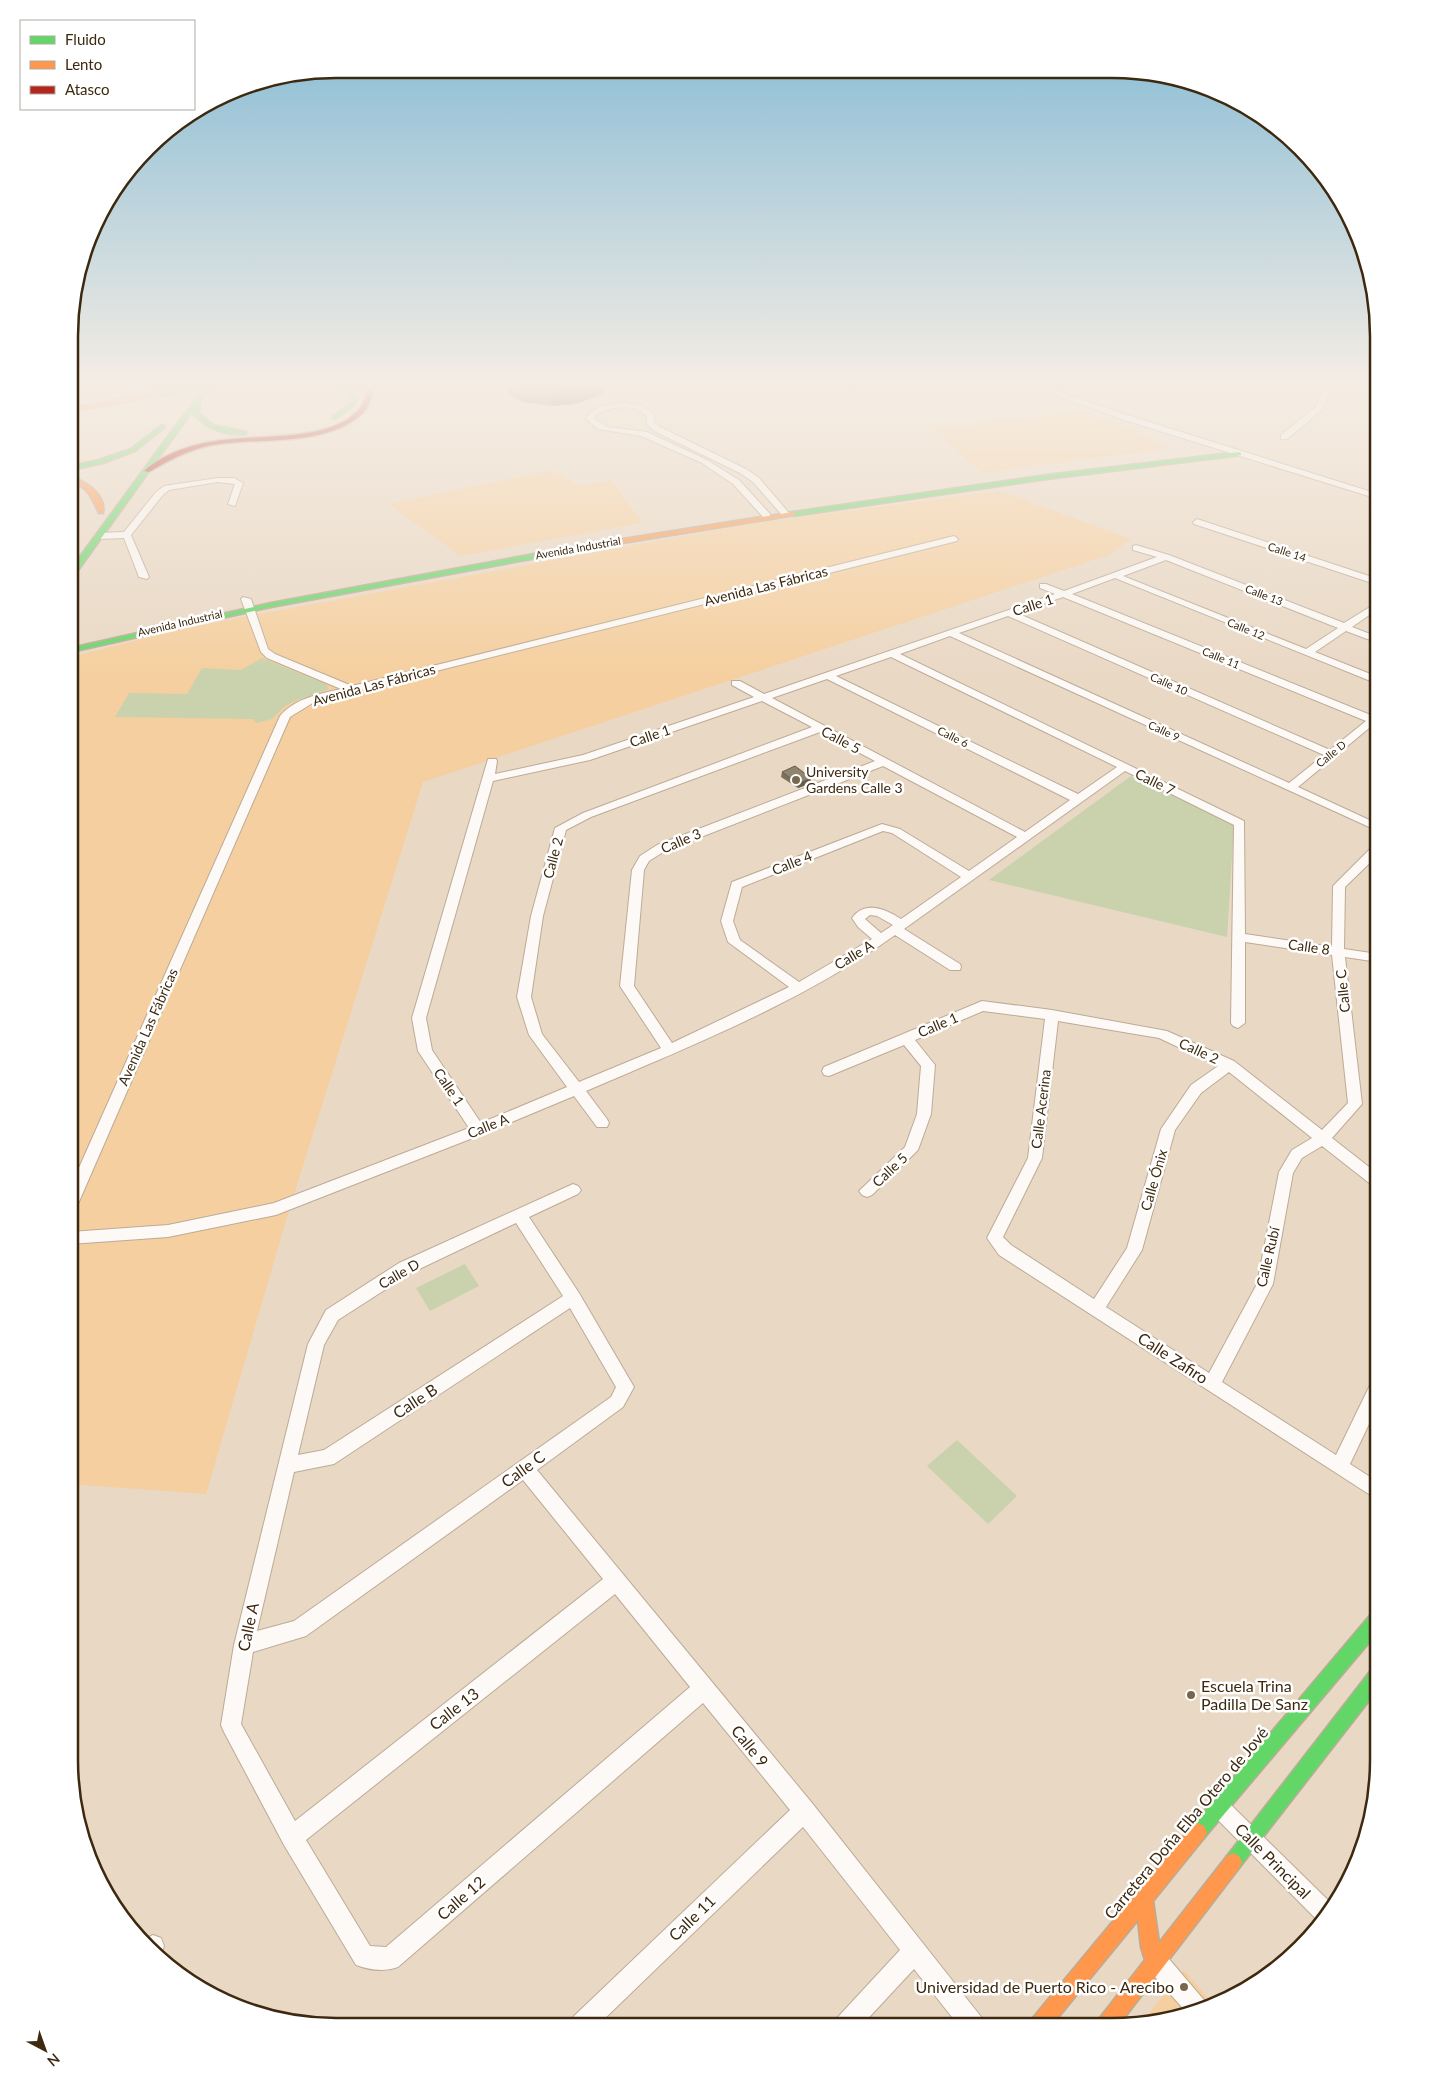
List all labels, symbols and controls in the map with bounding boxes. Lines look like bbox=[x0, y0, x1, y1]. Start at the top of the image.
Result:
legend bbox=[20, 20, 195, 110]
text: Fluido bbox=[65, 30, 106, 48]
text: Lento bbox=[65, 55, 102, 73]
text: Atasco bbox=[65, 80, 110, 98]
street label: Avenida Industrial bbox=[534, 534, 622, 561]
street label: Calle 14 bbox=[1266, 539, 1308, 564]
street label: Avenida Las Fábricas bbox=[702, 562, 829, 609]
street label: Calle 13 bbox=[1243, 581, 1285, 608]
street label: Calle 1 bbox=[1010, 590, 1055, 619]
street label: Avenida Industrial bbox=[136, 606, 223, 639]
street label: Calle 12 bbox=[1225, 615, 1267, 642]
street label: Calle 11 bbox=[1200, 644, 1242, 671]
street label: Avenida Las Fábricas bbox=[311, 660, 437, 709]
street label: Calle 10 bbox=[1149, 670, 1190, 698]
street label: Calle 9 bbox=[1147, 718, 1182, 743]
street label: Calle 1 bbox=[627, 721, 672, 750]
street label: Calle 5 bbox=[819, 722, 864, 757]
street label: Calle 6 bbox=[936, 723, 971, 750]
street label: Calle D bbox=[1313, 738, 1348, 770]
place label: University Gardens Calle 3 bbox=[806, 763, 903, 796]
street label: Calle 7 bbox=[1133, 765, 1178, 798]
marker: University Gardens Calle 3 bbox=[790, 774, 802, 786]
street label: Calle 3 bbox=[658, 825, 703, 857]
street label: Calle 2 bbox=[539, 835, 566, 880]
street label: Calle 4 bbox=[769, 847, 814, 878]
street label: Calle 8 bbox=[1287, 935, 1331, 958]
street label: Calle A bbox=[831, 936, 877, 973]
street label: Avenida Las Fábricas bbox=[114, 966, 181, 1088]
street label: Calle C bbox=[1332, 968, 1353, 1013]
street label: Calle 1 bbox=[915, 1009, 960, 1041]
street label: Calle 2 bbox=[1177, 1034, 1222, 1067]
street label: Calle 1 bbox=[431, 1065, 468, 1109]
street label: Calle Acerina bbox=[1027, 1068, 1054, 1150]
street label: Calle A bbox=[465, 1109, 511, 1141]
street label: Calle Ónix bbox=[1137, 1147, 1170, 1213]
street label: Calle 5 bbox=[868, 1149, 911, 1190]
street label: Calle Rubí bbox=[1252, 1224, 1283, 1289]
street label: Calle D bbox=[375, 1255, 422, 1292]
street label: Calle Zafiro bbox=[1135, 1328, 1212, 1387]
street label: Calle B bbox=[389, 1379, 440, 1422]
street label: Calle C bbox=[497, 1446, 549, 1491]
street label: Calle A bbox=[233, 1601, 262, 1653]
place label: Escuela Trina Padilla De Sanz bbox=[1201, 1676, 1308, 1713]
street label: Calle 13 bbox=[425, 1683, 482, 1734]
marker: Escuela Trina Padilla De Sanz bbox=[1185, 1689, 1197, 1701]
street label: Calle 9 bbox=[728, 1721, 773, 1770]
street label: Carretera Doña Elba Otero de Jové bbox=[1100, 1723, 1272, 1923]
street label: Calle Principal bbox=[1232, 1819, 1315, 1902]
street label: Calle 12 bbox=[433, 1872, 489, 1924]
street label: Calle 11 bbox=[664, 1891, 719, 1944]
place label: Universidad de Puerto Rico - Arecibo bbox=[915, 1977, 1174, 1996]
marker: Universidad de Puerto Rico - Arecibo bbox=[1178, 1981, 1190, 1993]
north arrow bbox=[20, 2025, 70, 2075]
text: N bbox=[44, 2050, 64, 2070]

